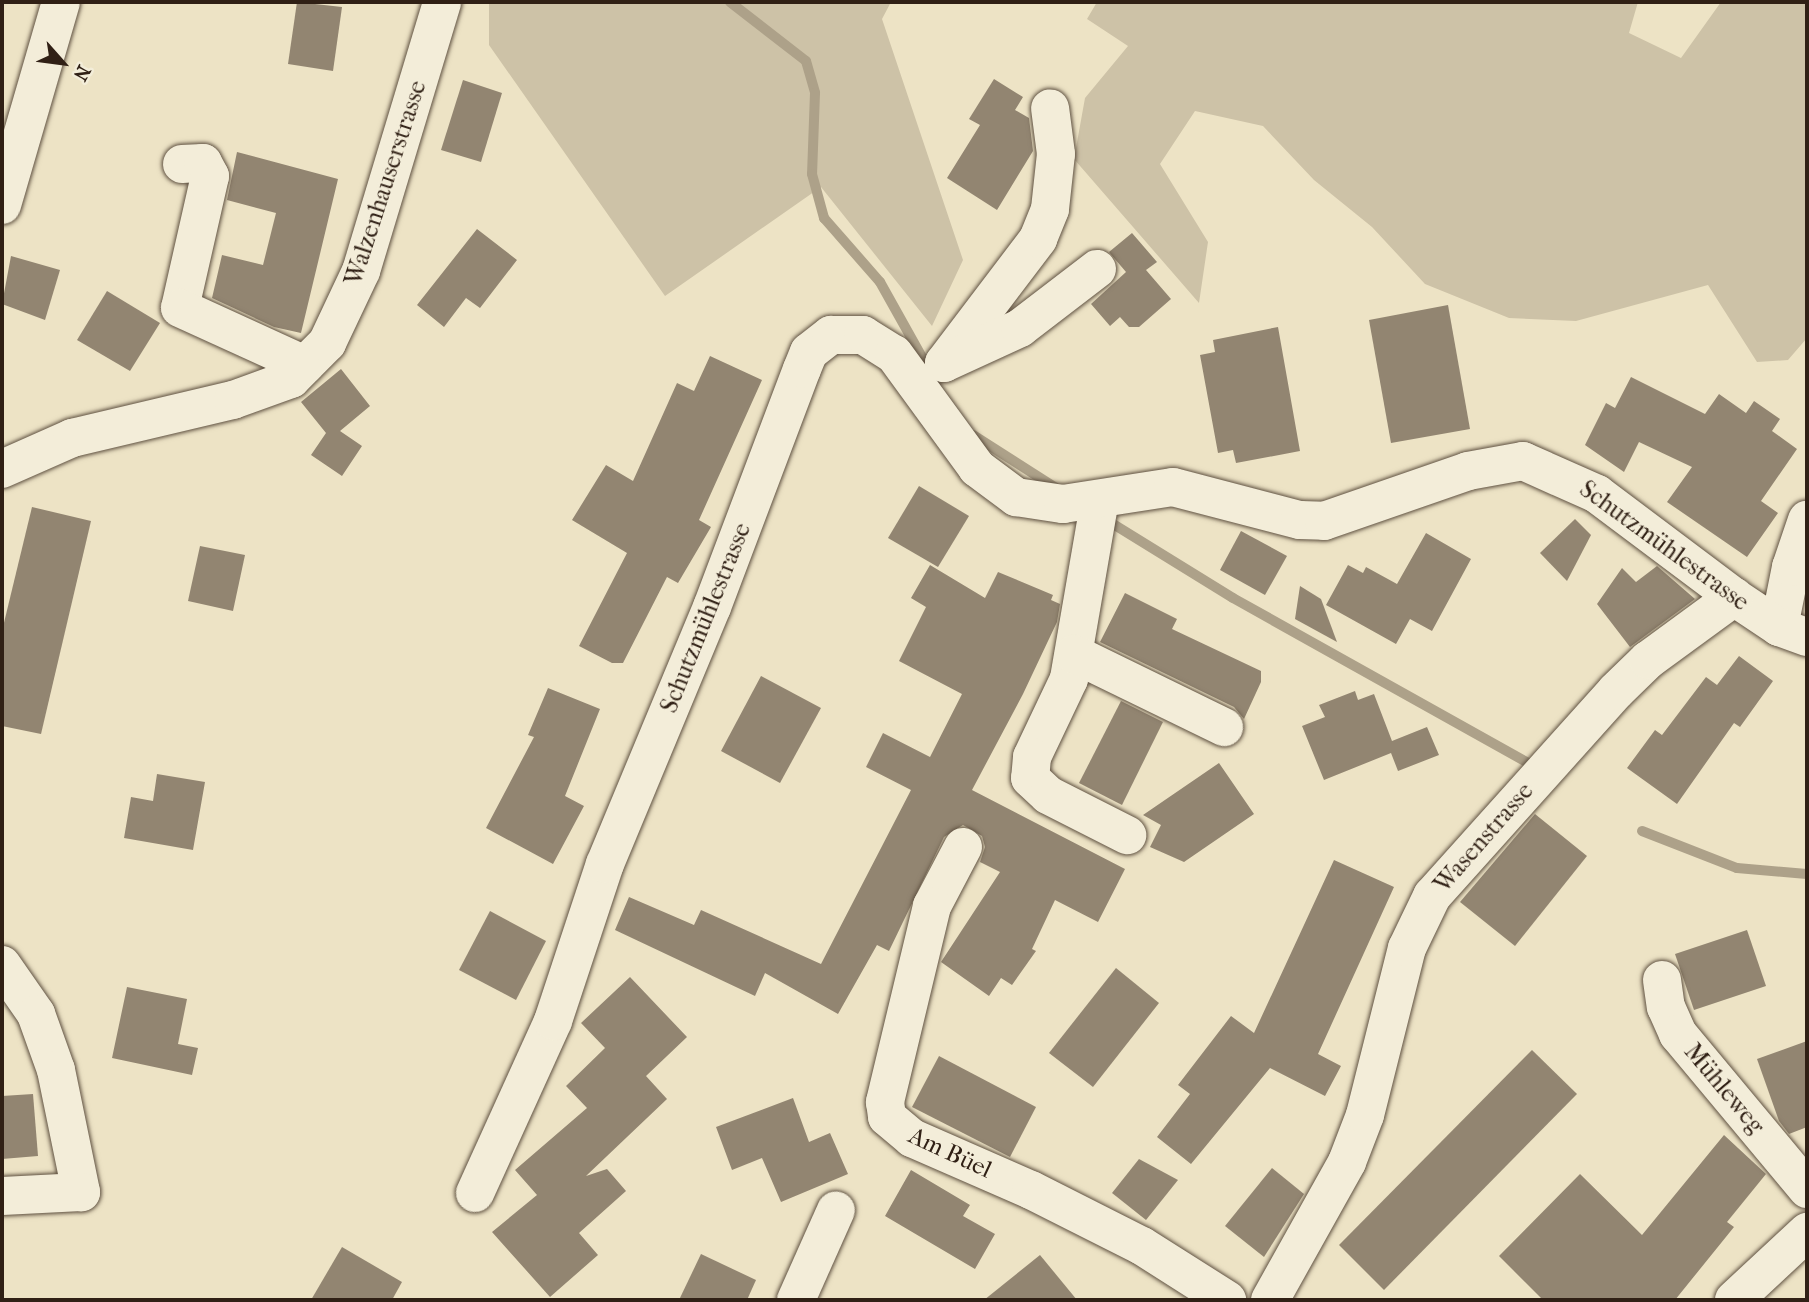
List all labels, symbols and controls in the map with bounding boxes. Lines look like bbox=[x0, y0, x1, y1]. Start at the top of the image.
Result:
north arrow bbox=[28, 28, 98, 98]
text: N bbox=[68, 61, 95, 84]
street label: Walzenhauserstrasse bbox=[339, 77, 433, 289]
street label: Schutzmühlestrasse bbox=[1574, 475, 1754, 617]
street label: Schutzmühlestrasse bbox=[655, 519, 757, 717]
street label: Wasenstrasse bbox=[1429, 777, 1539, 899]
street label: Mühleweg bbox=[1678, 1038, 1770, 1140]
street label: Am Büel bbox=[904, 1121, 996, 1185]

